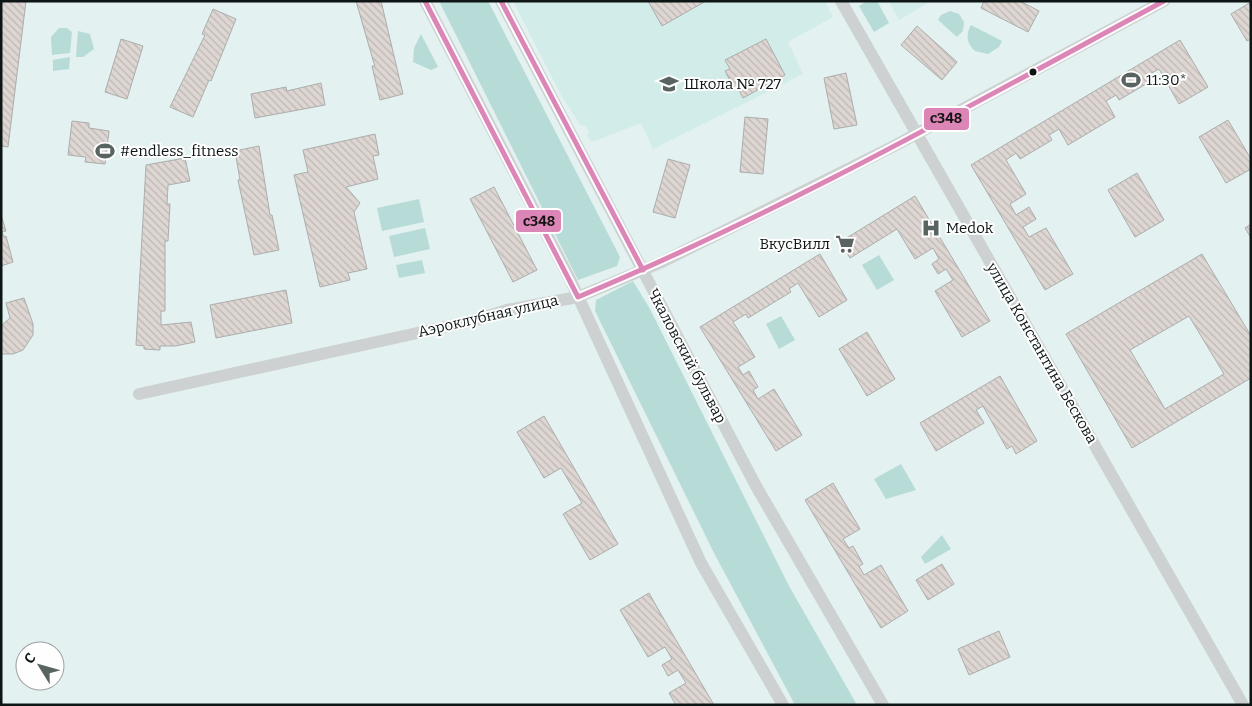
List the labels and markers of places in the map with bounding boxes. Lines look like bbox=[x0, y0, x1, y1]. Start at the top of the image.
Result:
unlabelled marker bbox=[1028, 67, 1038, 77]
sports icon: 11:30* bbox=[1120, 69, 1142, 91]
place label: 11:30* bbox=[1146, 71, 1187, 89]
school or university icon: Школа № 727 bbox=[658, 73, 680, 95]
place label: Школа № 727 bbox=[684, 75, 782, 93]
sports icon: #endless_fitness bbox=[94, 140, 116, 162]
place label: #endless_fitness bbox=[120, 142, 239, 160]
hospital icon: Medok bbox=[920, 217, 942, 239]
place label: Medok bbox=[946, 219, 994, 237]
supermarket icon: ВкусВилл bbox=[834, 233, 856, 255]
place label: ВкусВилл bbox=[759, 235, 830, 253]

